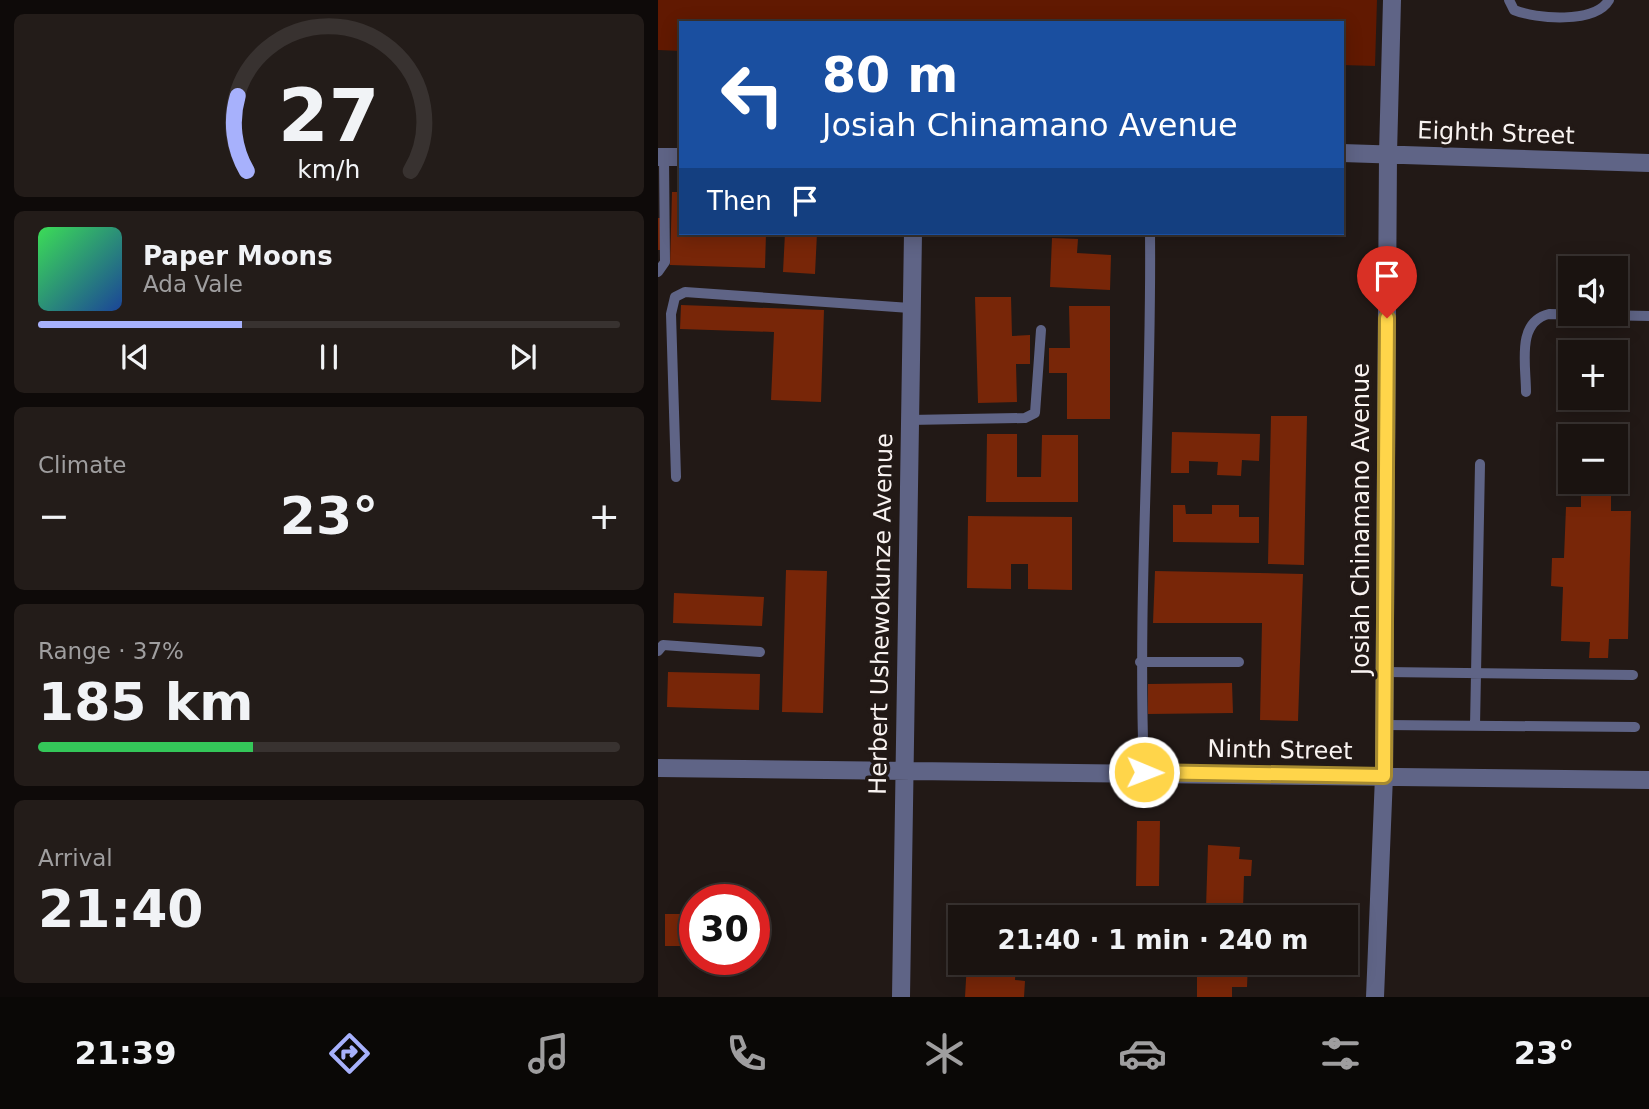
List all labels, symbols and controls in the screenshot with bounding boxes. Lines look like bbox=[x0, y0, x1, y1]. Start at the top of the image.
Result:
text: 80 m bbox=[822, 47, 958, 104]
icon: left bbox=[707, 49, 798, 140]
text: 27 bbox=[278, 74, 380, 159]
text: Josiah Chinamano Avenue bbox=[822, 106, 1238, 144]
street label: Eighth Street bbox=[1417, 116, 1575, 150]
text: km/h bbox=[297, 155, 361, 184]
icon: arrive bbox=[786, 182, 824, 220]
text: Then bbox=[707, 186, 772, 216]
text: Paper Moons bbox=[143, 241, 333, 271]
pin bbox=[1357, 246, 1417, 318]
map controls bbox=[1558, 256, 1628, 494]
button: sound bbox=[1558, 256, 1628, 326]
icon: arrive bbox=[1368, 257, 1406, 295]
text: Ada Vale bbox=[143, 271, 243, 297]
icon: previous bbox=[116, 338, 154, 376]
icon: pause bbox=[310, 338, 348, 376]
icon: next bbox=[504, 338, 542, 376]
button: + bbox=[1558, 340, 1628, 410]
street label: Josiah Chinamano Avenue bbox=[1347, 363, 1375, 677]
button: − bbox=[1558, 424, 1628, 494]
street label: Herbert Ushewokunze Avenue bbox=[864, 433, 898, 795]
text: Climate bbox=[38, 452, 127, 478]
text: 23° bbox=[280, 486, 378, 546]
text: − bbox=[38, 494, 70, 538]
text: + bbox=[588, 494, 620, 538]
text: Range · 37% bbox=[38, 638, 184, 664]
text: 185 km bbox=[38, 672, 253, 732]
position arrow bbox=[1107, 735, 1181, 809]
street label: Ninth Street bbox=[1207, 735, 1353, 765]
text: Arrival bbox=[38, 845, 113, 871]
text: 21:40 bbox=[38, 879, 204, 939]
speed limit sign: 30 bbox=[679, 884, 770, 975]
text: 21:40 · 1 min · 240 m bbox=[998, 925, 1308, 955]
icon: directions bbox=[325, 1029, 374, 1078]
icon: music bbox=[524, 1029, 573, 1078]
icon: phone bbox=[722, 1029, 771, 1078]
icon: climate bbox=[920, 1029, 969, 1078]
icon: car bbox=[1118, 1029, 1167, 1078]
icon: filters bbox=[1316, 1029, 1365, 1078]
text: 21:39 bbox=[75, 1034, 176, 1072]
text: 23° bbox=[1514, 1034, 1574, 1072]

